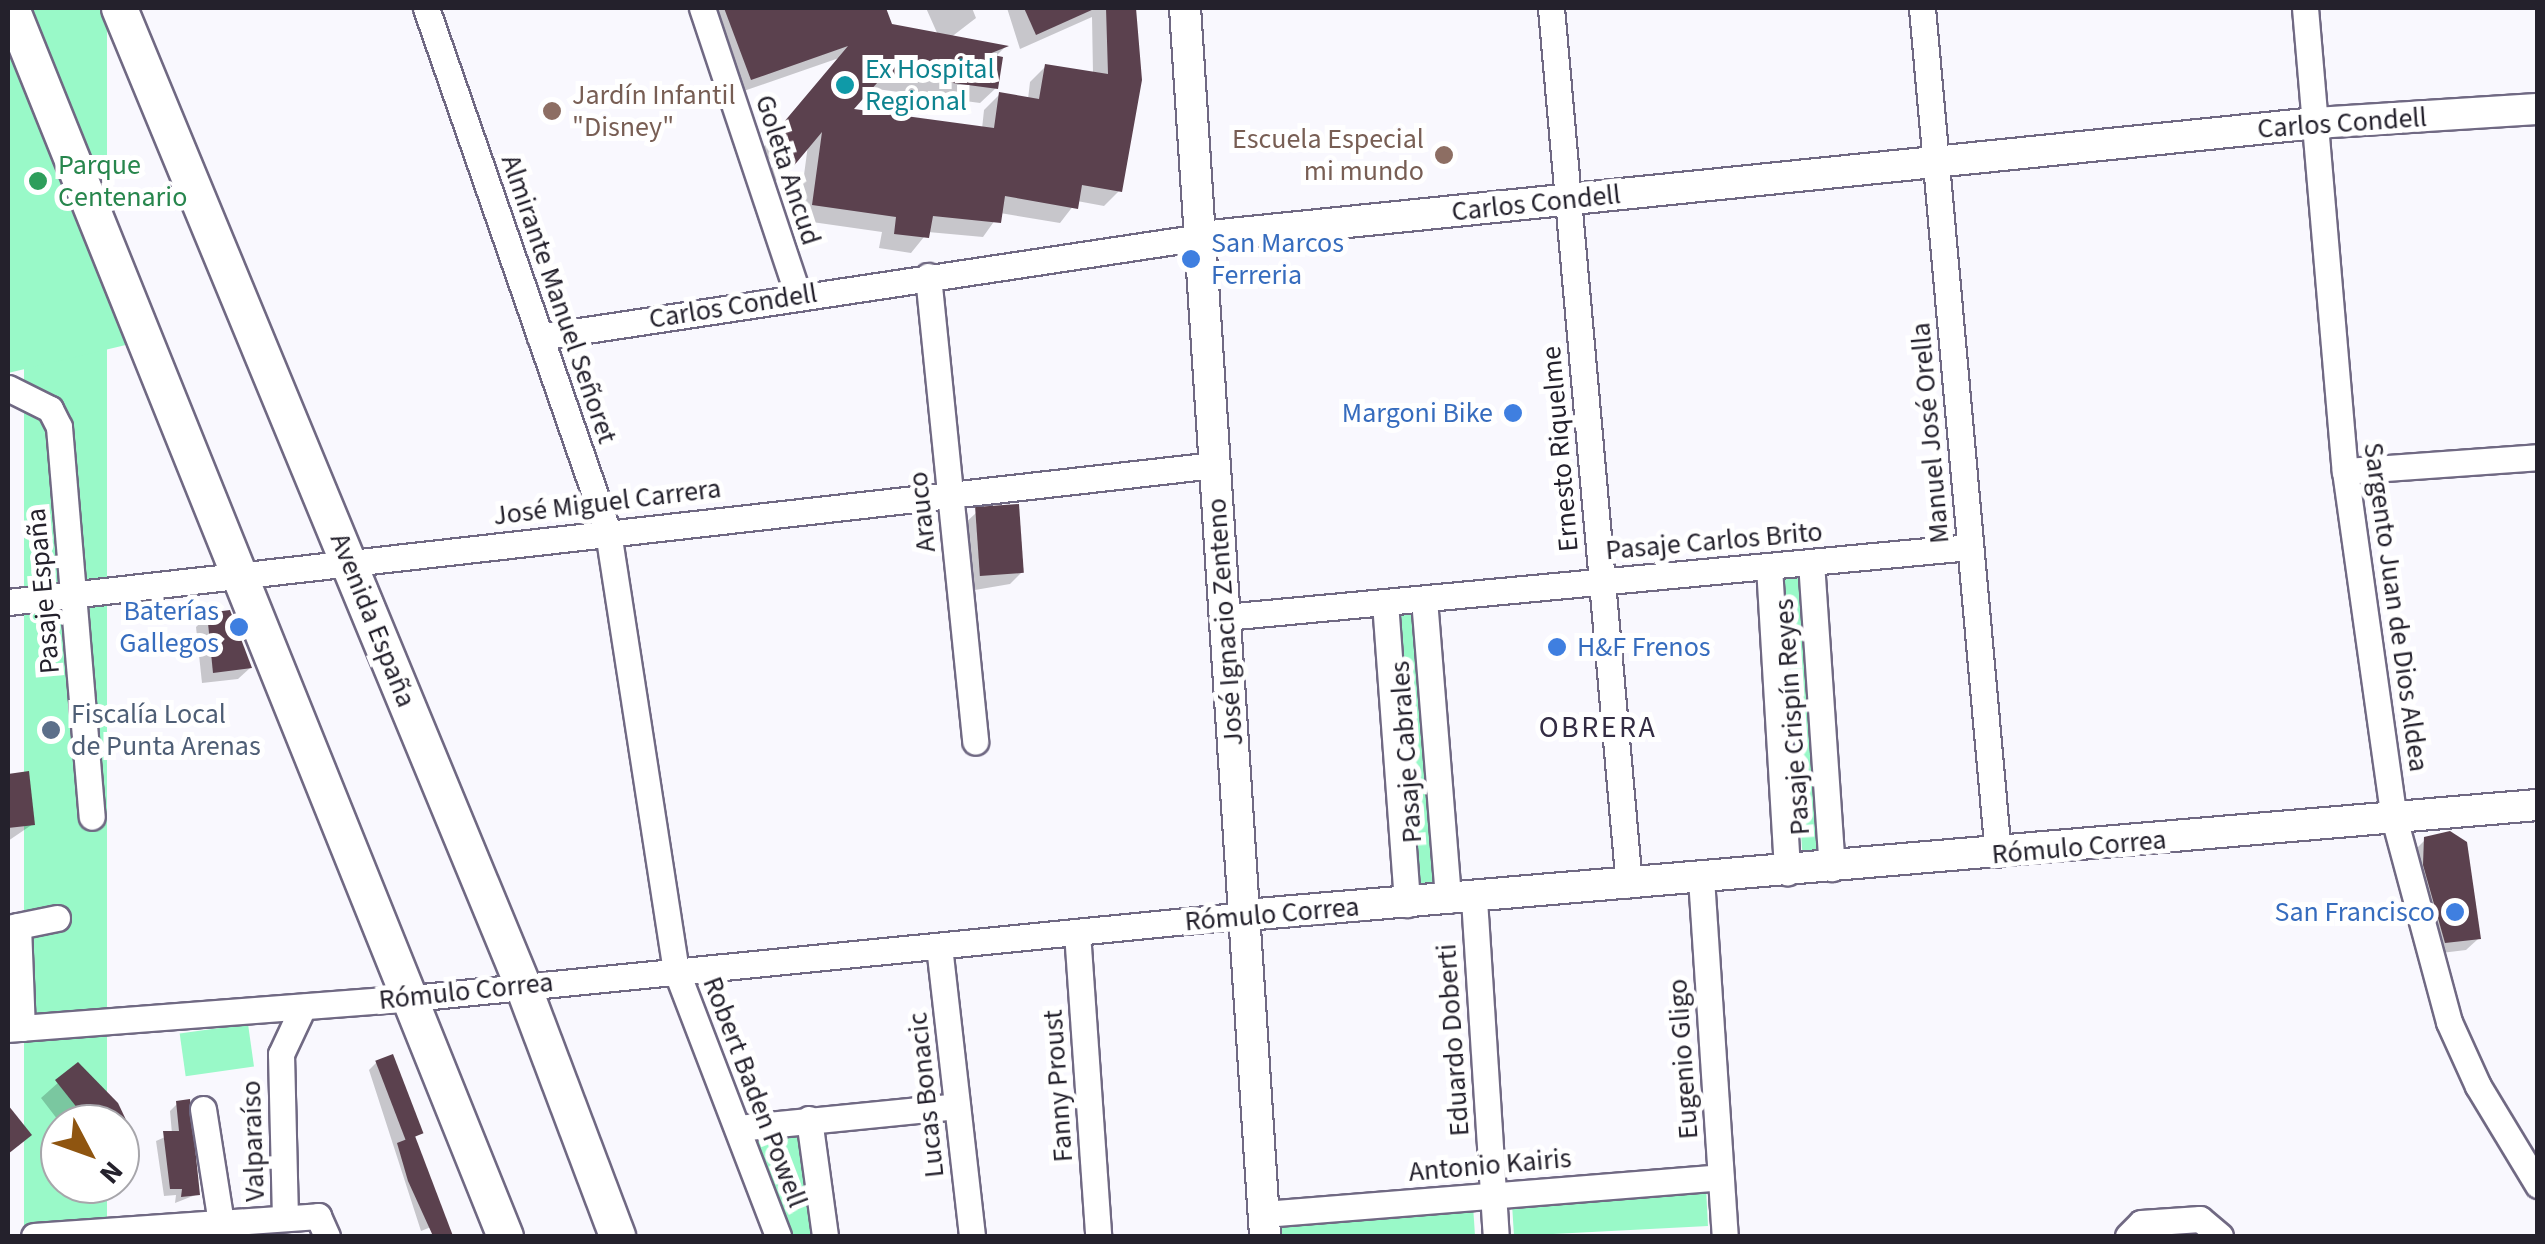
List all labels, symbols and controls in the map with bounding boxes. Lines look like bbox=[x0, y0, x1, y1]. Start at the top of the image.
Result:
place label: Ex Hospital Regional bbox=[865, 52, 995, 118]
marker: Ex Hospital Regional bbox=[834, 74, 856, 96]
place label: Jardín Infantil "Disney" bbox=[572, 78, 736, 144]
street label: Goleta Ancud bbox=[748, 91, 828, 249]
marker: Jardín Infantil "Disney" bbox=[541, 100, 563, 122]
street label: Carlos Condell bbox=[2256, 100, 2428, 146]
place label: Escuela Especial mi mundo bbox=[1232, 122, 1424, 188]
marker: Escuela Especial mi mundo bbox=[1433, 144, 1455, 166]
place label: Parque Centenario bbox=[58, 148, 187, 214]
street label: Almirante Manuel Señoret bbox=[494, 150, 624, 448]
marker: Parque Centenario bbox=[27, 170, 49, 192]
street label: Carlos Condell bbox=[1450, 177, 1622, 229]
place label: San Marcos Ferreria bbox=[1211, 226, 1344, 292]
marker: San Marcos Ferreria bbox=[1180, 248, 1202, 270]
street label: Carlos Condell bbox=[647, 276, 819, 336]
street label: Manuel José Orella bbox=[1904, 321, 1956, 545]
street label: Ernesto Riquelme bbox=[1534, 345, 1586, 553]
place label: Margoni Bike bbox=[1342, 396, 1493, 430]
marker: Margoni Bike bbox=[1502, 402, 1524, 424]
street label: Sargento Juan de Dios Aldea bbox=[2356, 440, 2436, 774]
street label: Arauco bbox=[901, 470, 943, 554]
street label: José Miguel Carrera bbox=[491, 471, 723, 533]
street label: José Ignacio Zenteno bbox=[1200, 497, 1250, 747]
street label: Pasaje España bbox=[19, 507, 67, 675]
street label: Pasaje Carlos Brito bbox=[1604, 515, 1824, 567]
street label: Avenida España bbox=[323, 528, 423, 712]
place label: Baterías Gallegos bbox=[119, 594, 219, 660]
street label: Pasaje Crispín Reyes bbox=[1767, 598, 1817, 836]
marker: Baterías Gallegos bbox=[228, 616, 250, 638]
place label: H&F Frenos bbox=[1577, 630, 1710, 664]
marker: H&F Frenos bbox=[1546, 636, 1568, 658]
street label: Pasaje Cabrales bbox=[1383, 660, 1429, 844]
place label: Fiscalía Local de Punta Arenas bbox=[71, 697, 261, 763]
district label: OBRERA bbox=[1539, 710, 1657, 746]
marker: Fiscalía Local de Punta Arenas bbox=[40, 719, 62, 741]
street label: Rómulo Correa bbox=[1990, 823, 2168, 871]
street label: Rómulo Correa bbox=[1183, 890, 1361, 938]
place label: San Francisco bbox=[2275, 895, 2435, 929]
marker: San Francisco bbox=[2444, 901, 2466, 923]
street label: Eduardo Doberti bbox=[1430, 943, 1476, 1137]
street label: Rómulo Correa bbox=[377, 965, 555, 1017]
street label: Robert Baden Powell bbox=[696, 972, 814, 1212]
street label: Eugenio Gligo bbox=[1661, 978, 1705, 1140]
street label: Fanny Proust bbox=[1036, 1009, 1080, 1163]
street label: Lucas Bonacic bbox=[901, 1011, 951, 1179]
street label: Valparaíso bbox=[234, 1080, 272, 1202]
north arrow bbox=[40, 1104, 140, 1204]
street label: Antonio Kairis bbox=[1407, 1141, 1573, 1189]
text: N bbox=[90, 1152, 132, 1193]

